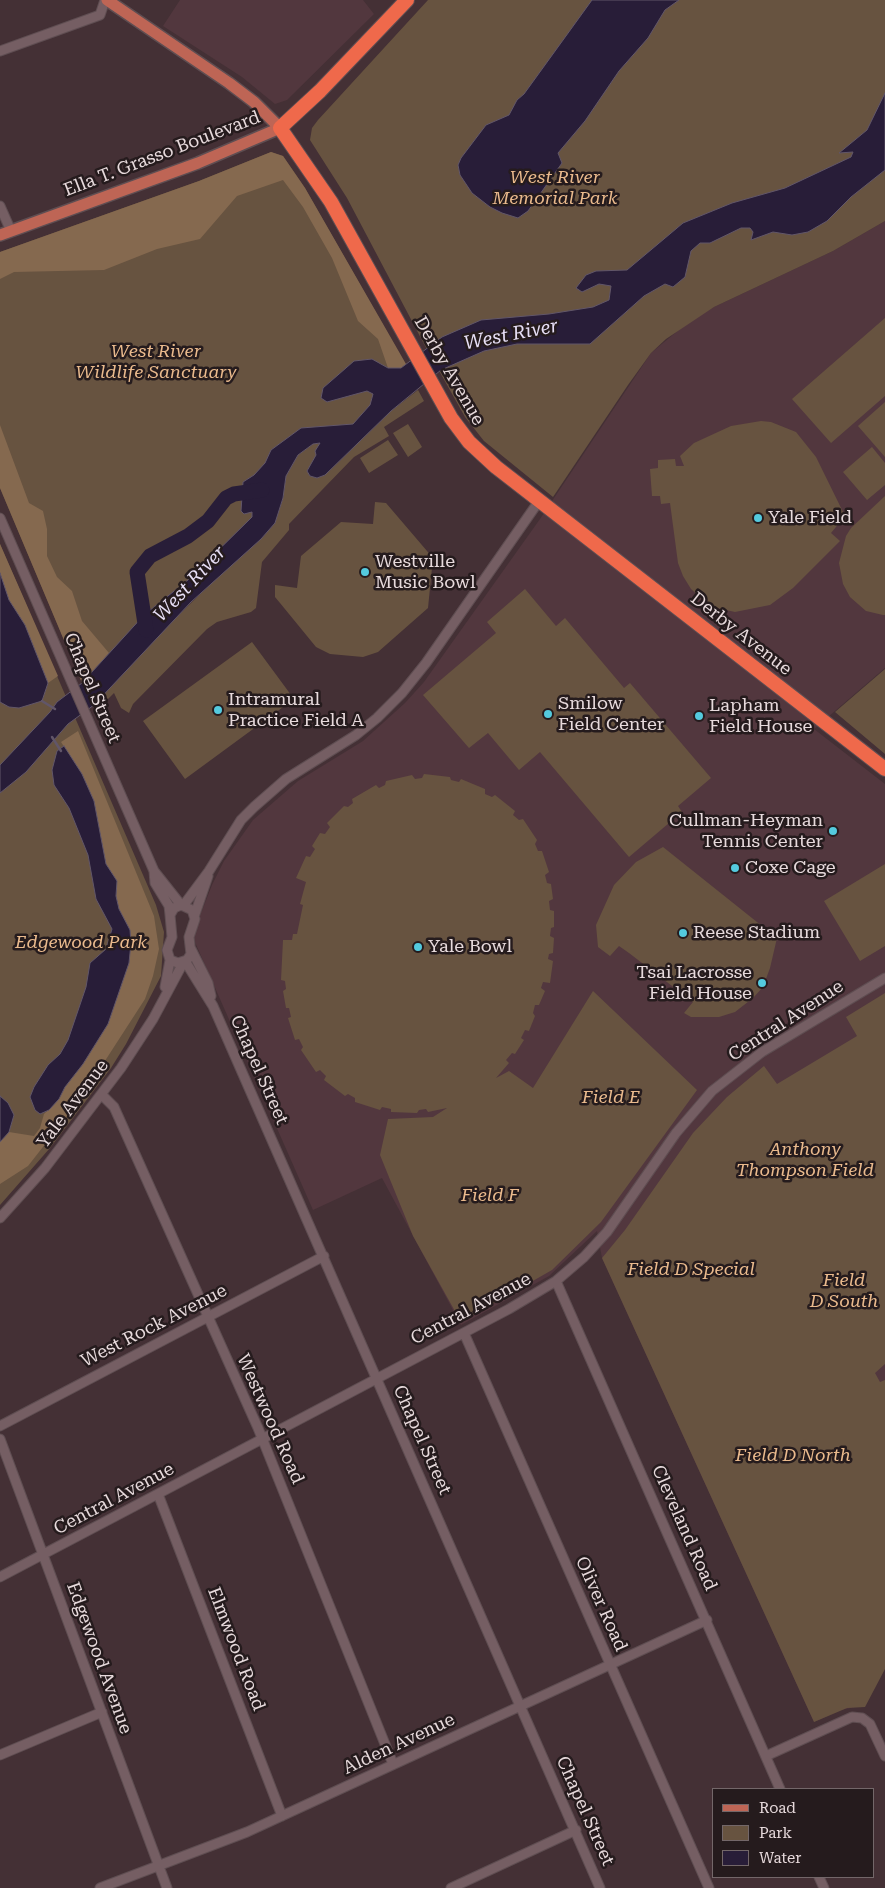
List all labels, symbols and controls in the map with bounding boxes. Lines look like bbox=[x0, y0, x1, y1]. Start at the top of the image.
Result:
street label: Ella T. Grasso Boulevard bbox=[61, 107, 263, 201]
park label: West River Memorial Park bbox=[492, 167, 618, 210]
street label: Derby Avenue bbox=[409, 313, 489, 429]
water label: West River bbox=[462, 315, 560, 355]
park label: West River Wildlife Sanctuary bbox=[76, 341, 236, 384]
place label: Yale Field bbox=[768, 507, 852, 529]
marker: Yale Field bbox=[752, 512, 764, 524]
water label: West River bbox=[149, 541, 231, 627]
place label: Westville Music Bowl bbox=[375, 551, 475, 594]
marker: Westville Music Bowl bbox=[359, 566, 371, 578]
street label: Derby Avenue bbox=[686, 588, 796, 680]
street label: Chapel Street bbox=[59, 630, 125, 746]
place label: Intramural Practice Field A bbox=[228, 689, 364, 732]
place label: Smilow Field Center bbox=[558, 693, 664, 736]
place label: Lapham Field House bbox=[709, 695, 812, 738]
marker: Intramural Practice Field A bbox=[212, 704, 224, 716]
marker: Smilow Field Center bbox=[542, 708, 554, 720]
marker: Lapham Field House bbox=[693, 710, 705, 722]
place label: Cullman-Heyman Tennis Center bbox=[669, 810, 823, 852]
marker: Cullman-Heyman Tennis Center bbox=[827, 825, 839, 837]
place label: Coxe Cage bbox=[745, 857, 836, 879]
marker: Coxe Cage bbox=[729, 862, 741, 874]
place label: Reese Stadium bbox=[693, 922, 820, 944]
marker: Reese Stadium bbox=[677, 927, 689, 939]
park label: Edgewood Park bbox=[15, 932, 147, 954]
place label: Yale Bowl bbox=[428, 936, 512, 958]
marker: Yale Bowl bbox=[412, 941, 424, 953]
place label: Tsai Lacrosse Field House bbox=[636, 962, 752, 1004]
street label: Central Avenue bbox=[724, 976, 848, 1066]
marker: Tsai Lacrosse Field House bbox=[756, 977, 768, 989]
street label: Chapel Street bbox=[225, 1012, 293, 1128]
street label: Yale Avenue bbox=[33, 1055, 113, 1153]
park label: Field E bbox=[582, 1087, 640, 1109]
park label: Anthony Thompson Field bbox=[736, 1139, 874, 1182]
park label: Field F bbox=[461, 1185, 519, 1207]
park label: Field D Special bbox=[627, 1259, 755, 1281]
street label: Central Avenue bbox=[407, 1268, 535, 1350]
park label: Field D South bbox=[810, 1270, 878, 1312]
street label: West Rock Avenue bbox=[77, 1280, 231, 1372]
street label: Westwood Road bbox=[232, 1351, 308, 1487]
street label: Chapel Street bbox=[388, 1382, 456, 1498]
park label: Field D North bbox=[735, 1445, 851, 1467]
street label: Central Avenue bbox=[50, 1458, 178, 1540]
street label: Cleveland Road bbox=[647, 1462, 721, 1594]
street label: Oliver Road bbox=[570, 1553, 632, 1655]
street label: Edgewood Avenue bbox=[62, 1579, 136, 1737]
street label: Elmwood Road bbox=[203, 1584, 269, 1714]
street label: Alden Avenue bbox=[340, 1709, 458, 1779]
street label: Chapel Street bbox=[551, 1753, 619, 1869]
legend bbox=[712, 1788, 875, 1878]
text: Road bbox=[759, 1799, 796, 1817]
text: Park bbox=[759, 1824, 792, 1842]
text: Water bbox=[759, 1849, 801, 1867]

